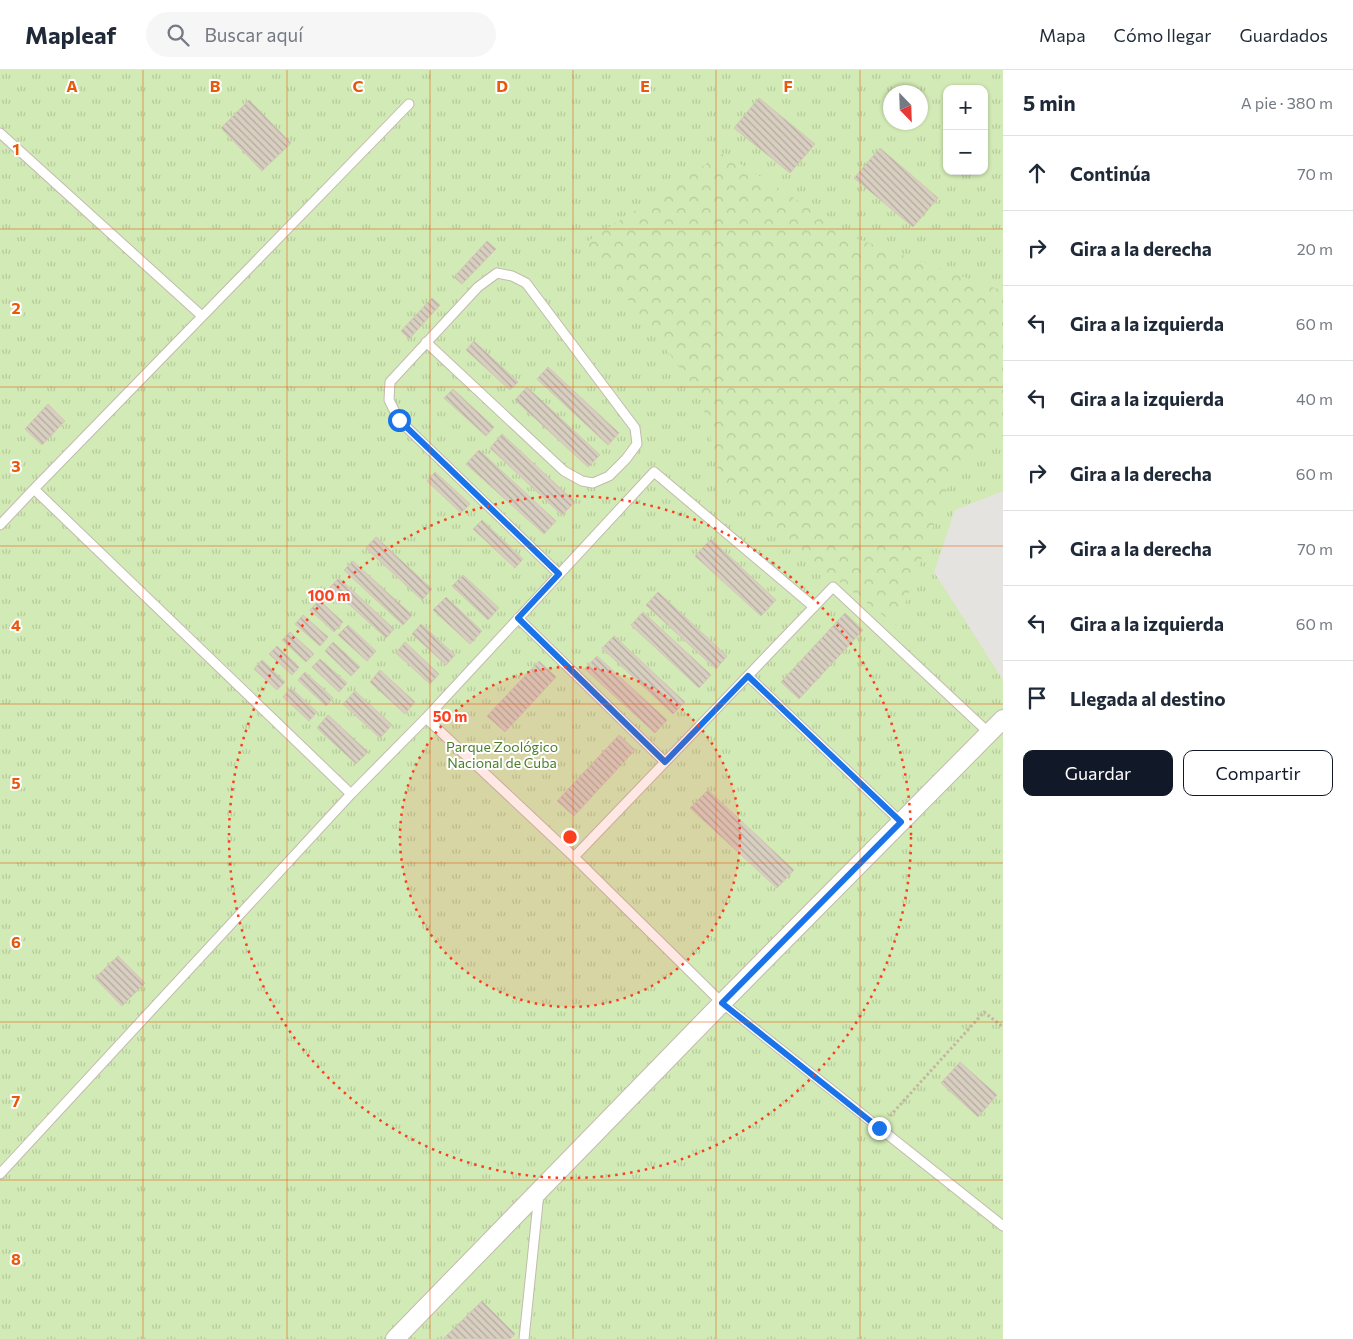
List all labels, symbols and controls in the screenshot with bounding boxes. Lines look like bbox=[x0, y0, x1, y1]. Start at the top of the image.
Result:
search box bbox=[146, 12, 496, 57]
text: Mapleaf bbox=[25, 20, 116, 49]
icon: search bbox=[164, 21, 192, 49]
text: Buscar aquí bbox=[204, 23, 303, 46]
text: Mapa bbox=[1039, 24, 1086, 46]
text: Cómo llegar bbox=[1114, 24, 1211, 46]
text: Guardados bbox=[1239, 24, 1328, 46]
text: A bbox=[66, 76, 78, 95]
text: B bbox=[210, 76, 221, 95]
text: C bbox=[353, 76, 364, 95]
text: D bbox=[496, 76, 508, 95]
text: E bbox=[640, 76, 650, 95]
text: F bbox=[783, 76, 793, 95]
north arrow bbox=[883, 85, 928, 130]
map controls bbox=[943, 85, 988, 175]
button: + bbox=[943, 85, 988, 130]
text: 5 min bbox=[1023, 90, 1076, 115]
text: A pie · 380 m bbox=[1241, 93, 1333, 112]
button: − bbox=[943, 130, 988, 175]
text: 1 bbox=[12, 139, 20, 158]
icon: ahead bbox=[1023, 159, 1051, 187]
text: Continúa bbox=[1070, 162, 1151, 185]
text: 70 m bbox=[1297, 164, 1333, 183]
icon: right bbox=[1023, 234, 1051, 262]
text: Gira a la derecha bbox=[1070, 237, 1212, 260]
text: 20 m bbox=[1297, 239, 1333, 258]
text: 2 bbox=[11, 298, 21, 317]
icon: left bbox=[1023, 309, 1051, 337]
text: Gira a la izquierda bbox=[1070, 312, 1224, 335]
text: 60 m bbox=[1296, 314, 1333, 333]
icon: left bbox=[1023, 384, 1051, 412]
text: Gira a la izquierda bbox=[1070, 387, 1224, 410]
text: 40 m bbox=[1296, 389, 1333, 408]
route start bbox=[388, 409, 411, 432]
text: 3 bbox=[11, 456, 21, 475]
icon: right bbox=[1023, 459, 1051, 487]
text: Gira a la derecha bbox=[1070, 462, 1212, 485]
text: 60 m bbox=[1296, 464, 1333, 483]
icon: right bbox=[1023, 534, 1051, 562]
text: Gira a la derecha bbox=[1070, 537, 1212, 560]
text: 70 m bbox=[1297, 539, 1333, 558]
text: 100 m bbox=[308, 586, 350, 604]
icon: left bbox=[1023, 609, 1051, 637]
text: Gira a la izquierda bbox=[1070, 612, 1224, 635]
text: 60 m bbox=[1296, 614, 1333, 633]
text: 4 bbox=[11, 615, 21, 634]
icon: arrive bbox=[1023, 684, 1051, 712]
text: Llegada al destino bbox=[1070, 687, 1226, 710]
text: 50 m bbox=[433, 707, 467, 725]
park label: Parque Zoológico Nacional de Cuba bbox=[446, 738, 558, 771]
button: Guardar bbox=[1023, 750, 1173, 796]
button: Compartir bbox=[1183, 750, 1333, 796]
text: 5 bbox=[11, 773, 21, 792]
centre of rings bbox=[561, 828, 579, 846]
text: 6 bbox=[11, 932, 21, 951]
text: 7 bbox=[12, 1091, 21, 1110]
route end bbox=[868, 1117, 891, 1140]
text: 8 bbox=[11, 1249, 21, 1268]

